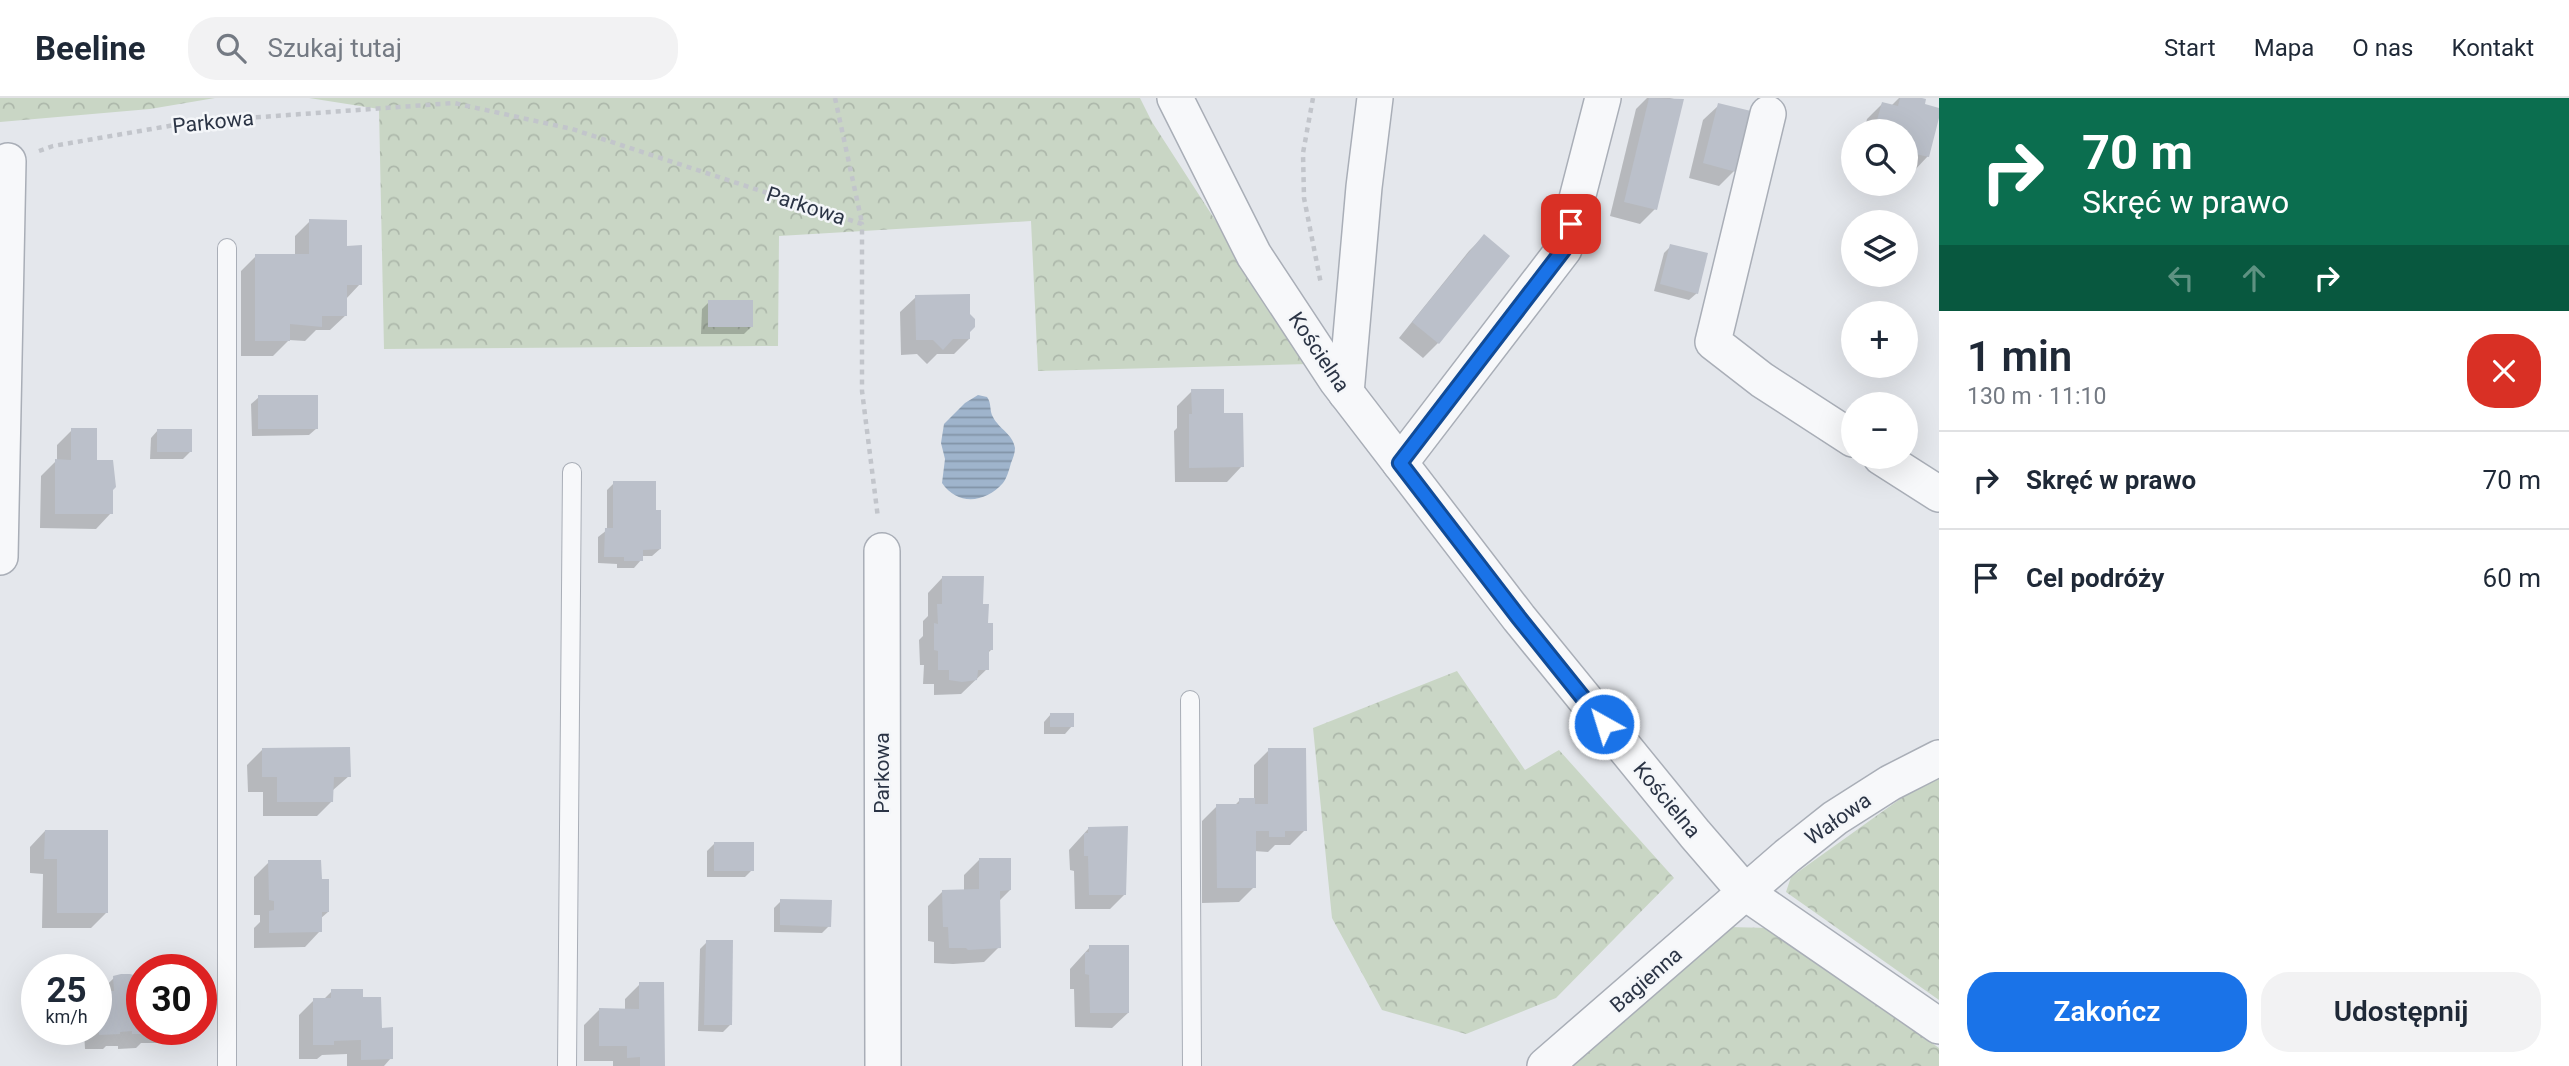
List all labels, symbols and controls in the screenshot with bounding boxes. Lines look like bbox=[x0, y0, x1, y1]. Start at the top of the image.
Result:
search box bbox=[188, 17, 678, 80]
text: Beeline bbox=[35, 29, 146, 68]
icon: search bbox=[212, 29, 250, 67]
text: Szukaj tutaj bbox=[268, 33, 402, 63]
text: Start bbox=[2164, 34, 2216, 62]
text: Mapa bbox=[2254, 34, 2314, 62]
text: O nas bbox=[2352, 34, 2413, 62]
text: Kontakt bbox=[2451, 34, 2534, 62]
street label: Parkowa bbox=[171, 106, 255, 138]
map controls bbox=[1841, 119, 1918, 469]
button: search bbox=[1841, 119, 1918, 196]
text: 70 m bbox=[2082, 124, 2193, 181]
icon: right bbox=[1967, 126, 2058, 217]
street label: Parkowa bbox=[764, 182, 848, 230]
text: Skręć w prawo bbox=[2082, 183, 2289, 221]
pin bbox=[1541, 194, 1601, 254]
icon: arrive bbox=[1552, 205, 1590, 243]
button: layers bbox=[1841, 210, 1918, 287]
icon: left bbox=[2162, 259, 2200, 297]
icon: ahead bbox=[2235, 259, 2273, 297]
icon: right bbox=[2308, 259, 2346, 297]
button: + bbox=[1841, 301, 1918, 378]
street label: Kościelna bbox=[1284, 308, 1354, 396]
text: 1 min bbox=[1967, 332, 2072, 381]
button: close bbox=[2467, 334, 2541, 408]
text: 130 m · 11:10 bbox=[1967, 383, 2106, 410]
button: − bbox=[1841, 392, 1918, 469]
icon: right bbox=[1967, 461, 2005, 499]
text: Skręć w prawo bbox=[2026, 465, 2196, 495]
text: 70 m bbox=[2483, 465, 2541, 495]
icon: arrive bbox=[1967, 559, 2005, 597]
text: Cel podróży bbox=[2026, 563, 2164, 593]
text: 60 m bbox=[2483, 563, 2541, 593]
position arrow bbox=[1567, 687, 1641, 761]
street label: Parkowa bbox=[870, 732, 894, 814]
street label: Kościelna bbox=[1629, 757, 1705, 843]
street label: Wałowa bbox=[1801, 788, 1875, 850]
street label: Bagienna bbox=[1605, 942, 1687, 1018]
speed limit sign: 30 bbox=[126, 954, 217, 1045]
text: 25 bbox=[46, 970, 87, 1011]
button: Zakończ bbox=[1967, 972, 2247, 1052]
button: Udostępnij bbox=[2261, 972, 2541, 1052]
text: km/h bbox=[45, 1006, 88, 1027]

